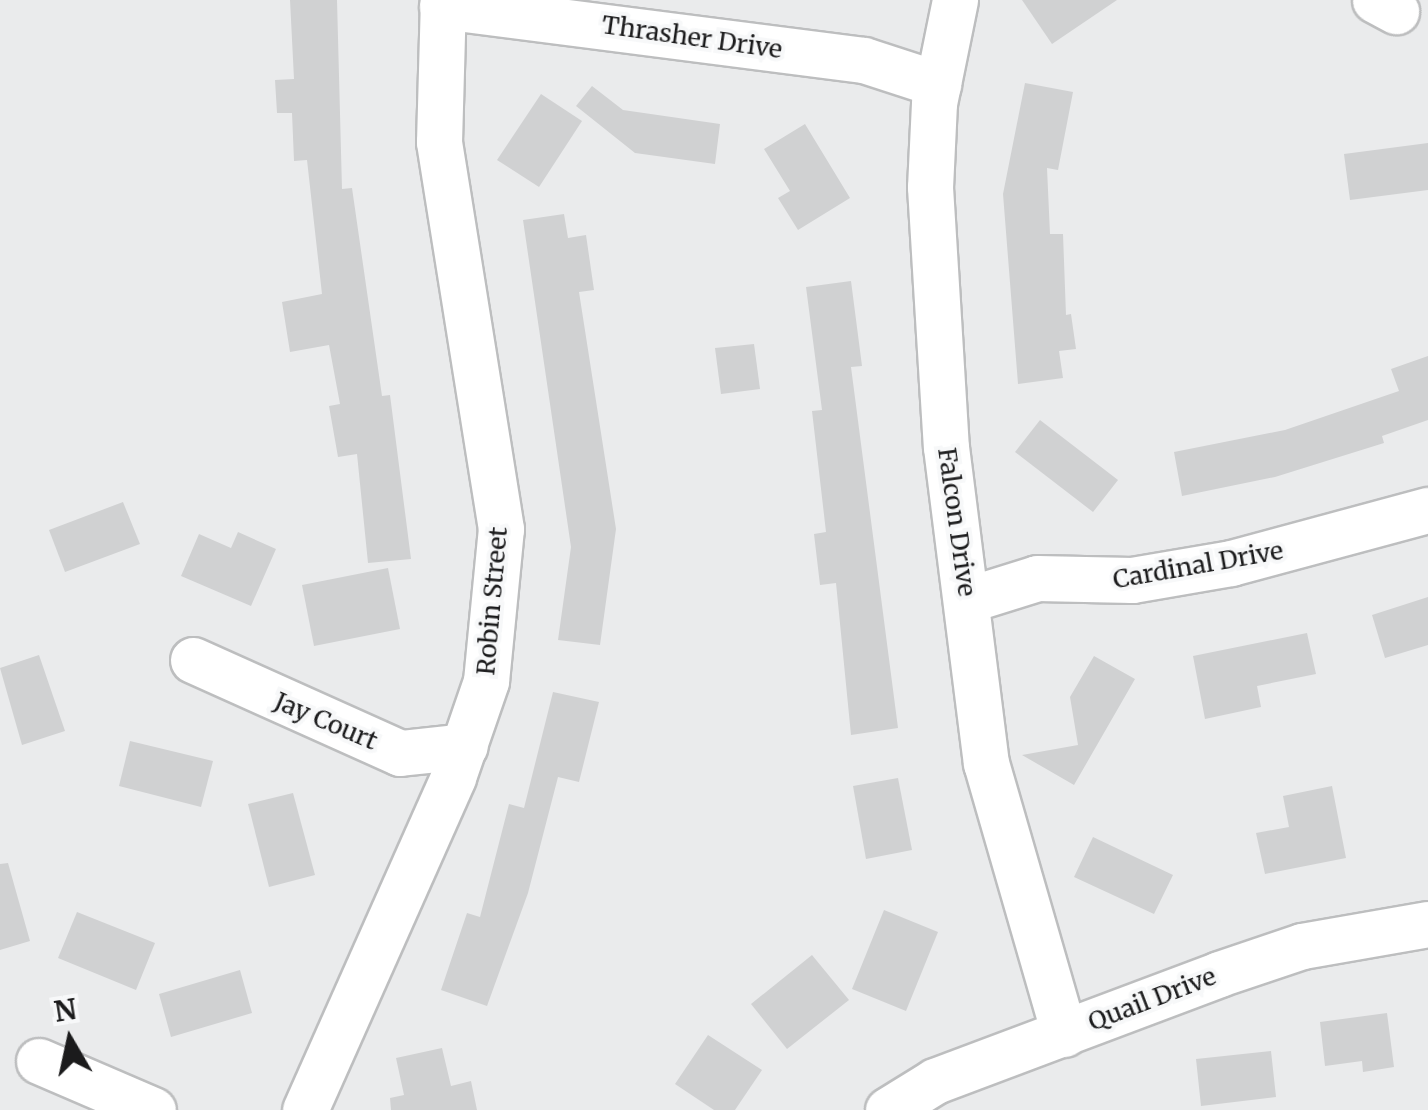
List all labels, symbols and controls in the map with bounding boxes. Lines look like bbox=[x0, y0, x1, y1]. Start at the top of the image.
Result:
street label: Thrasher Drive bbox=[600, 9, 784, 65]
street label: Falcon Drive bbox=[932, 446, 982, 598]
street label: Robin Street bbox=[471, 526, 513, 676]
street label: Cardinal Drive bbox=[1111, 535, 1285, 595]
street label: Jay Court bbox=[270, 686, 382, 756]
street label: Quail Drive bbox=[1084, 961, 1220, 1037]
north arrow bbox=[20, 990, 120, 1090]
text: N bbox=[52, 991, 79, 1030]

